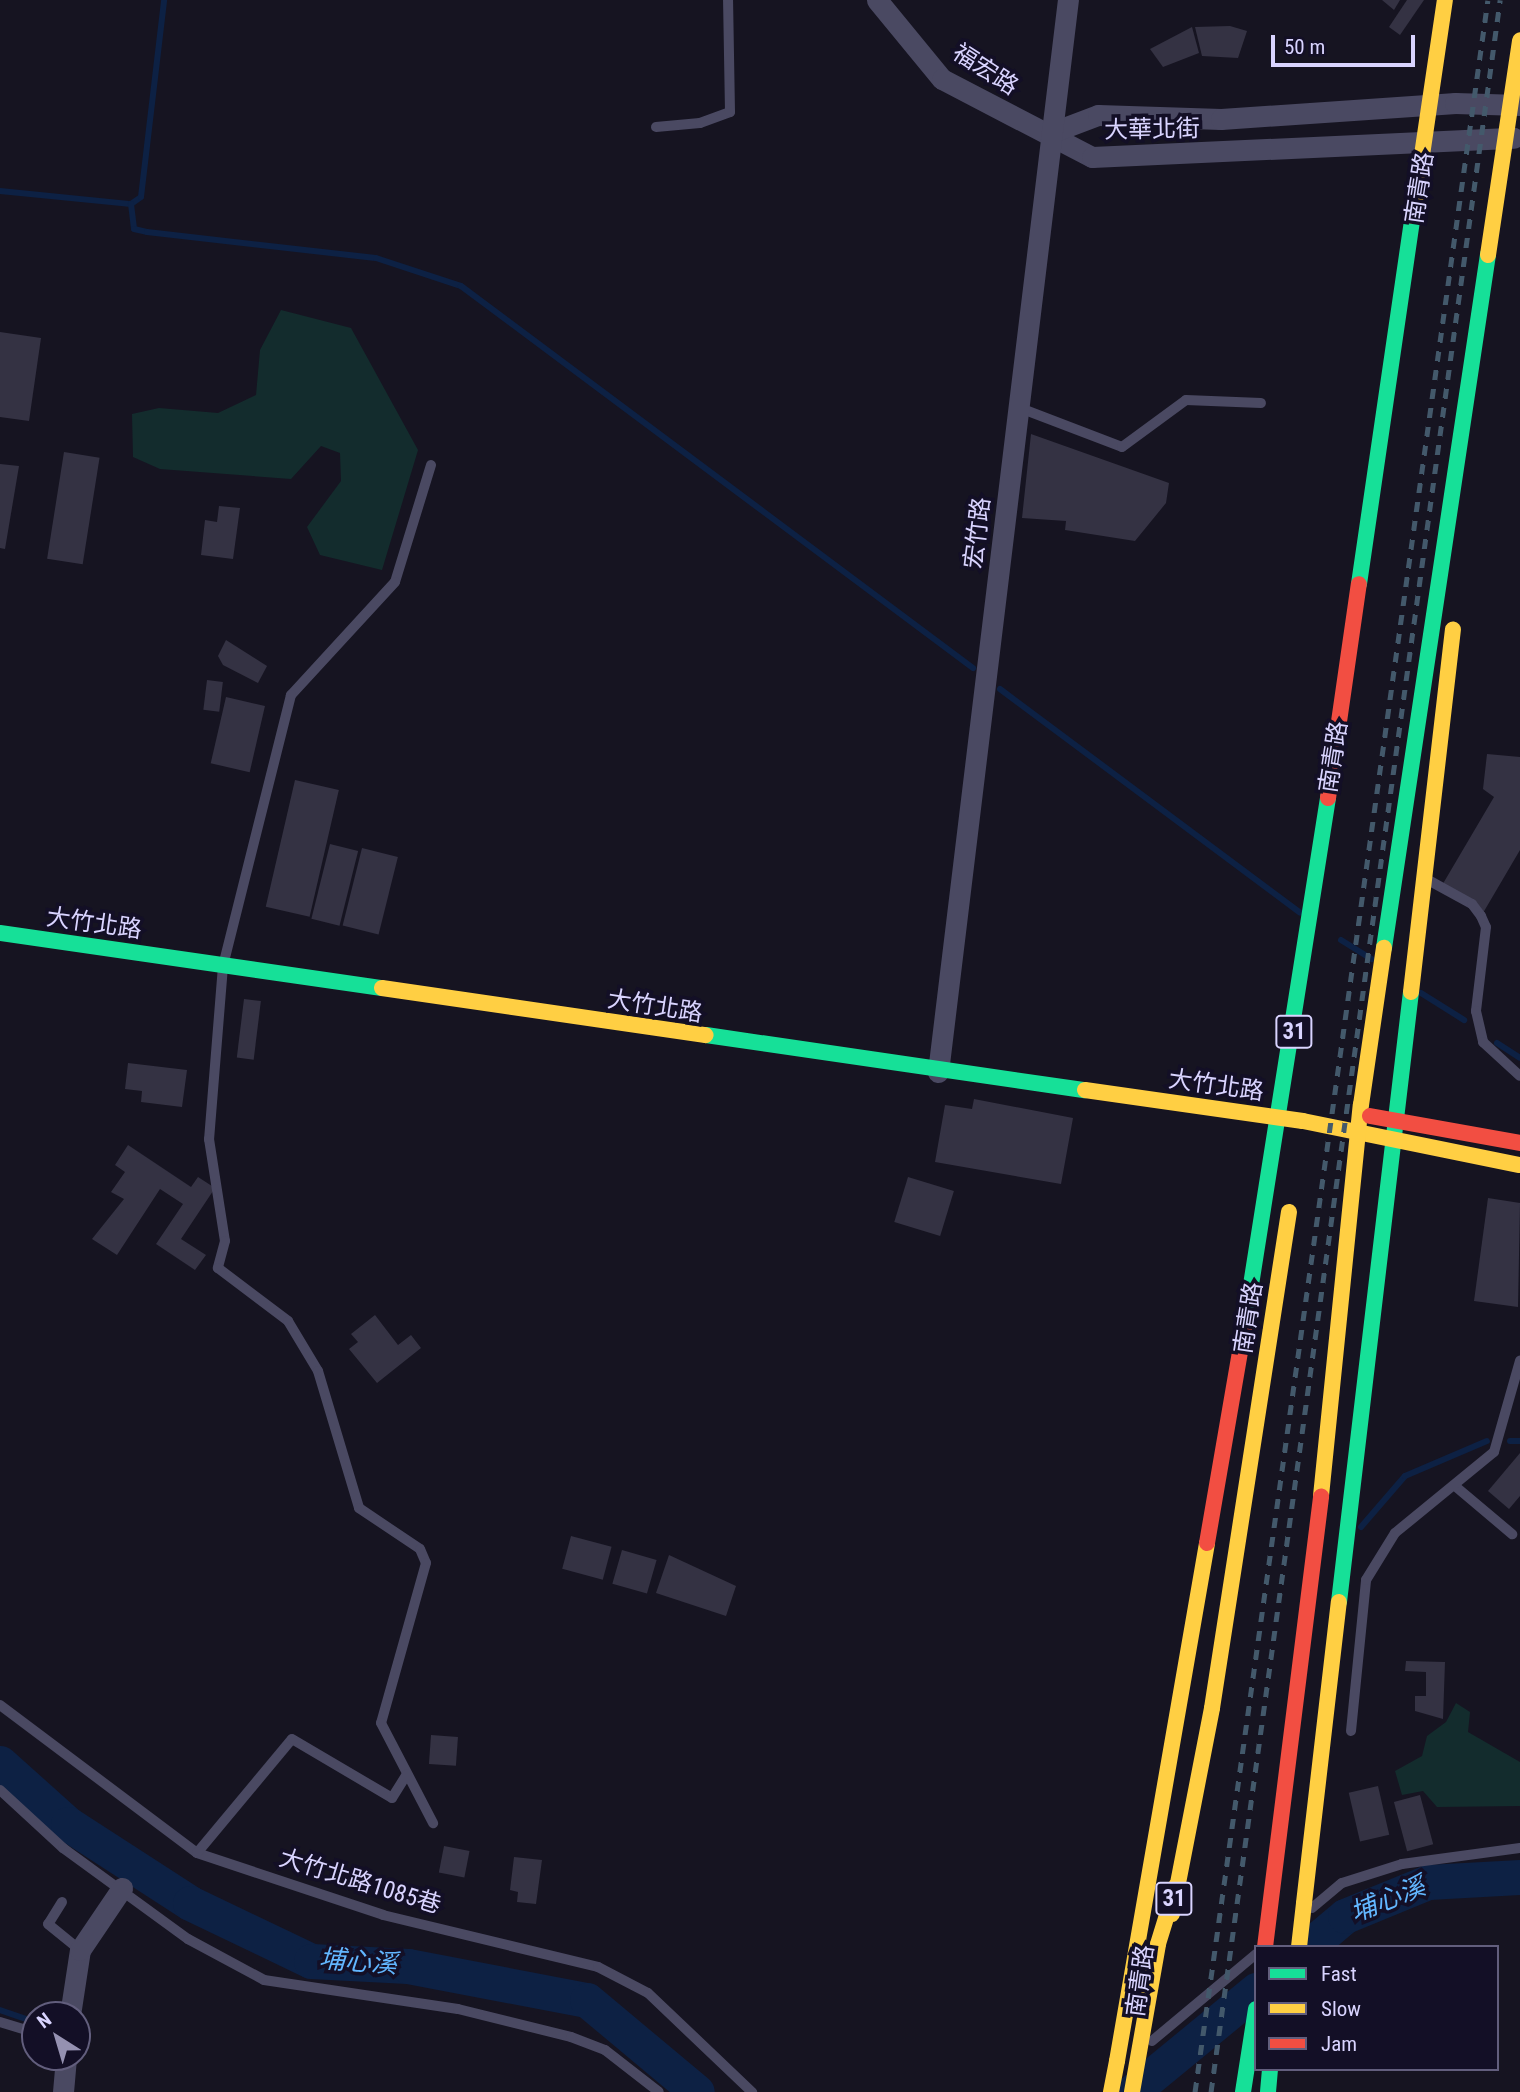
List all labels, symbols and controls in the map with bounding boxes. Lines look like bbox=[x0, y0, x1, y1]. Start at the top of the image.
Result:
scale bar bbox=[1275, 21, 1418, 65]
text: 50 m bbox=[1284, 35, 1325, 59]
street label: 福宏路 bbox=[947, 38, 1023, 102]
street label: 大華北街 bbox=[1104, 115, 1200, 145]
street label: 南青路 bbox=[1400, 150, 1440, 226]
street label: 宏竹路 bbox=[959, 496, 997, 570]
street label: 南青路 bbox=[1314, 719, 1354, 795]
street label: 大竹北路 bbox=[44, 903, 144, 945]
street label: 大竹北路 bbox=[605, 985, 705, 1029]
road number: 31 bbox=[1275, 1012, 1313, 1051]
street label: 大竹北路 bbox=[1166, 1065, 1266, 1107]
street label: 南青路 bbox=[1229, 1280, 1269, 1356]
street label: 大竹北路1085巷 bbox=[276, 1844, 444, 1920]
water label: 埔心溪 bbox=[1346, 1871, 1430, 1929]
road number: 31 bbox=[1155, 1880, 1193, 1918]
street label: 南青路 bbox=[1122, 1943, 1160, 2019]
water label: 埔心溪 bbox=[318, 1944, 398, 1980]
legend bbox=[1254, 1945, 1499, 2071]
text: Fast bbox=[1321, 1962, 1357, 1986]
text: Slow bbox=[1321, 1997, 1361, 2021]
north arrow bbox=[21, 2001, 91, 2071]
text: N bbox=[33, 2008, 56, 2033]
text: Jam bbox=[1321, 2032, 1357, 2056]

